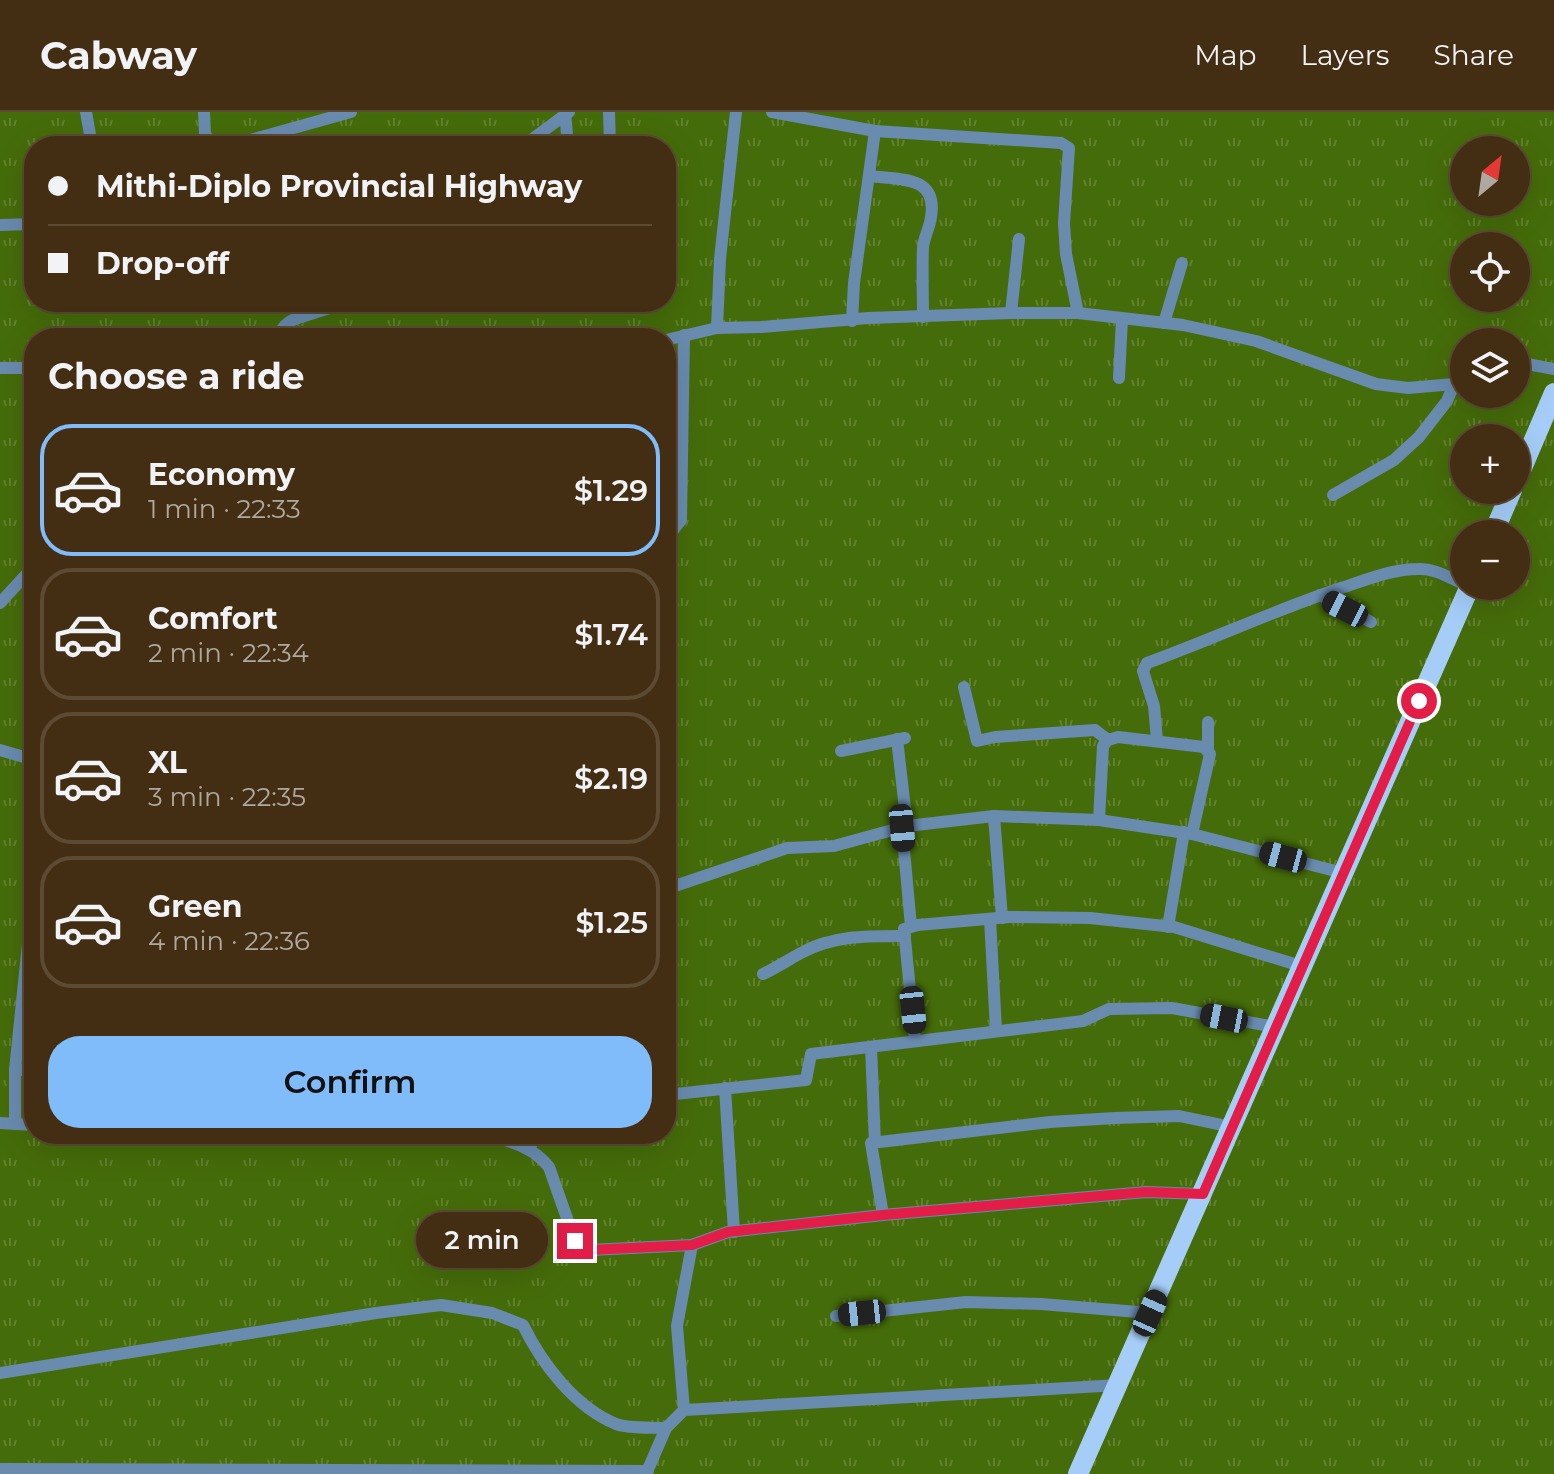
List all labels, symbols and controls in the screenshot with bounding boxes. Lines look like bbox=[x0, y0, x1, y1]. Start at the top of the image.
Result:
text: Cabway bbox=[40, 32, 197, 79]
text: Map bbox=[1194, 38, 1257, 72]
text: Layers bbox=[1301, 38, 1390, 72]
text: Share bbox=[1434, 38, 1514, 72]
north arrow bbox=[1450, 136, 1530, 216]
map controls bbox=[1450, 136, 1530, 600]
text: Mithi-Diplo Provincial Highway bbox=[96, 168, 582, 205]
button: locate bbox=[1450, 232, 1530, 312]
text: Drop-off bbox=[96, 245, 229, 282]
button: layers bbox=[1450, 328, 1530, 408]
text: Choose a ride bbox=[48, 354, 305, 398]
button: + bbox=[1450, 424, 1530, 504]
icon: car bbox=[52, 454, 124, 526]
text: Economy bbox=[148, 456, 295, 493]
text: $1.29 bbox=[574, 472, 648, 509]
text: 1 min · 22:33 bbox=[148, 493, 301, 525]
button: − bbox=[1450, 520, 1530, 600]
car bbox=[1318, 587, 1372, 631]
icon: car bbox=[52, 598, 124, 670]
text: Comfort bbox=[148, 600, 278, 637]
text: $1.74 bbox=[574, 616, 648, 653]
text: 2 min · 22:34 bbox=[148, 637, 309, 669]
route start bbox=[1401, 683, 1437, 719]
icon: car bbox=[52, 742, 124, 814]
text: XL bbox=[148, 744, 187, 781]
text: $2.19 bbox=[574, 760, 648, 797]
text: 3 min · 22:35 bbox=[148, 781, 306, 813]
car bbox=[888, 803, 916, 853]
car bbox=[1257, 839, 1309, 875]
icon: car bbox=[52, 886, 124, 958]
text: Green bbox=[148, 888, 242, 925]
text: $1.25 bbox=[575, 904, 648, 941]
text: 4 min · 22:36 bbox=[148, 925, 310, 957]
car bbox=[899, 985, 927, 1035]
car bbox=[1198, 1002, 1250, 1034]
button: Confirm bbox=[48, 1036, 652, 1128]
callout: 2 min bbox=[415, 1213, 547, 1269]
route end bbox=[557, 1223, 593, 1259]
text: 2 min bbox=[444, 1224, 520, 1256]
car bbox=[1129, 1286, 1171, 1340]
car bbox=[837, 1299, 887, 1327]

